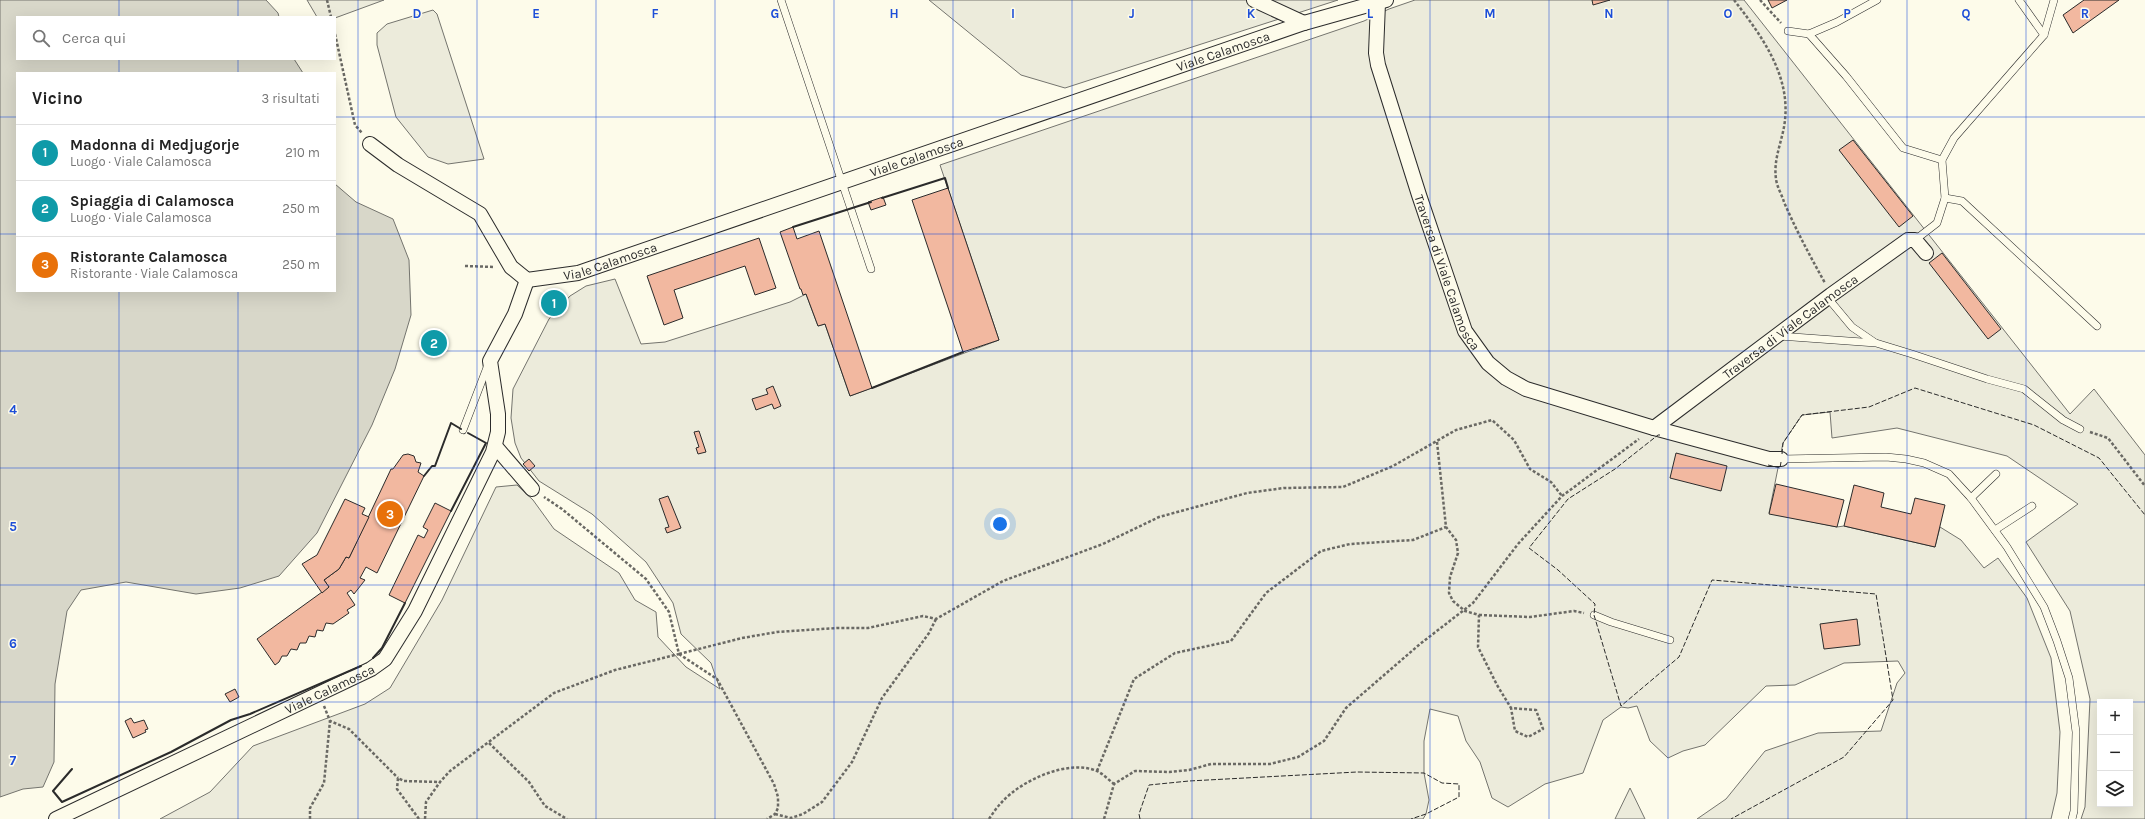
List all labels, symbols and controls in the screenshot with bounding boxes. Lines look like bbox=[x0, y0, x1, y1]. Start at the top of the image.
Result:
text: D bbox=[413, 6, 422, 21]
text: E bbox=[532, 6, 540, 21]
text: F bbox=[651, 6, 659, 21]
text: G bbox=[771, 6, 779, 21]
text: H bbox=[889, 6, 899, 21]
text: I bbox=[1011, 6, 1015, 21]
text: J bbox=[1129, 6, 1135, 21]
text: K bbox=[1247, 6, 1256, 21]
text: L bbox=[1367, 6, 1374, 21]
text: M bbox=[1484, 6, 1496, 21]
text: N bbox=[1604, 6, 1614, 21]
text: O bbox=[1724, 6, 1733, 21]
text: P bbox=[1843, 6, 1851, 21]
text: Q bbox=[1962, 6, 1971, 21]
text: R bbox=[2081, 6, 2089, 21]
search box bbox=[16, 16, 336, 60]
icon: search bbox=[30, 27, 52, 49]
street label: Viale Calamosca bbox=[1174, 28, 1272, 74]
text: Cerca qui bbox=[62, 29, 126, 47]
text: Vicino bbox=[32, 88, 83, 108]
text: 3 risultati bbox=[262, 91, 320, 106]
street label: Viale Calamosca bbox=[868, 134, 965, 180]
text: Madonna di Medjugorje bbox=[70, 136, 240, 154]
text: 1 bbox=[43, 145, 47, 160]
text: 210 m bbox=[285, 145, 320, 160]
text: Luogo · Viale Calamosca bbox=[70, 154, 212, 169]
text: Spiaggia di Calamosca bbox=[70, 192, 234, 210]
street label: Traversa di Viale Calamosca bbox=[1411, 193, 1483, 353]
text: 2 bbox=[41, 201, 49, 216]
text: 250 m bbox=[282, 201, 320, 216]
text: Luogo · Viale Calamosca bbox=[70, 210, 212, 225]
street label: Viale Calamosca bbox=[562, 239, 659, 283]
text: Ristorante Calamosca bbox=[70, 248, 228, 266]
text: 3 bbox=[41, 257, 49, 272]
text: 250 m bbox=[282, 257, 320, 272]
text: Ristorante · Viale Calamosca bbox=[70, 266, 238, 281]
street label: Traversa di Viale Calamosca bbox=[1720, 271, 1861, 382]
pin: 1 bbox=[541, 288, 567, 318]
pin: 2 bbox=[421, 328, 447, 358]
text: 4 bbox=[9, 402, 17, 417]
pin: 3 bbox=[377, 499, 403, 529]
your location bbox=[990, 514, 1010, 534]
text: 5 bbox=[9, 519, 17, 534]
text: 6 bbox=[9, 636, 17, 651]
street label: Viale Calamosca bbox=[282, 661, 377, 717]
map controls bbox=[2097, 699, 2133, 807]
button: + bbox=[2097, 699, 2133, 735]
button: − bbox=[2097, 735, 2133, 771]
text: 7 bbox=[10, 753, 17, 768]
button: layers bbox=[2097, 771, 2133, 807]

